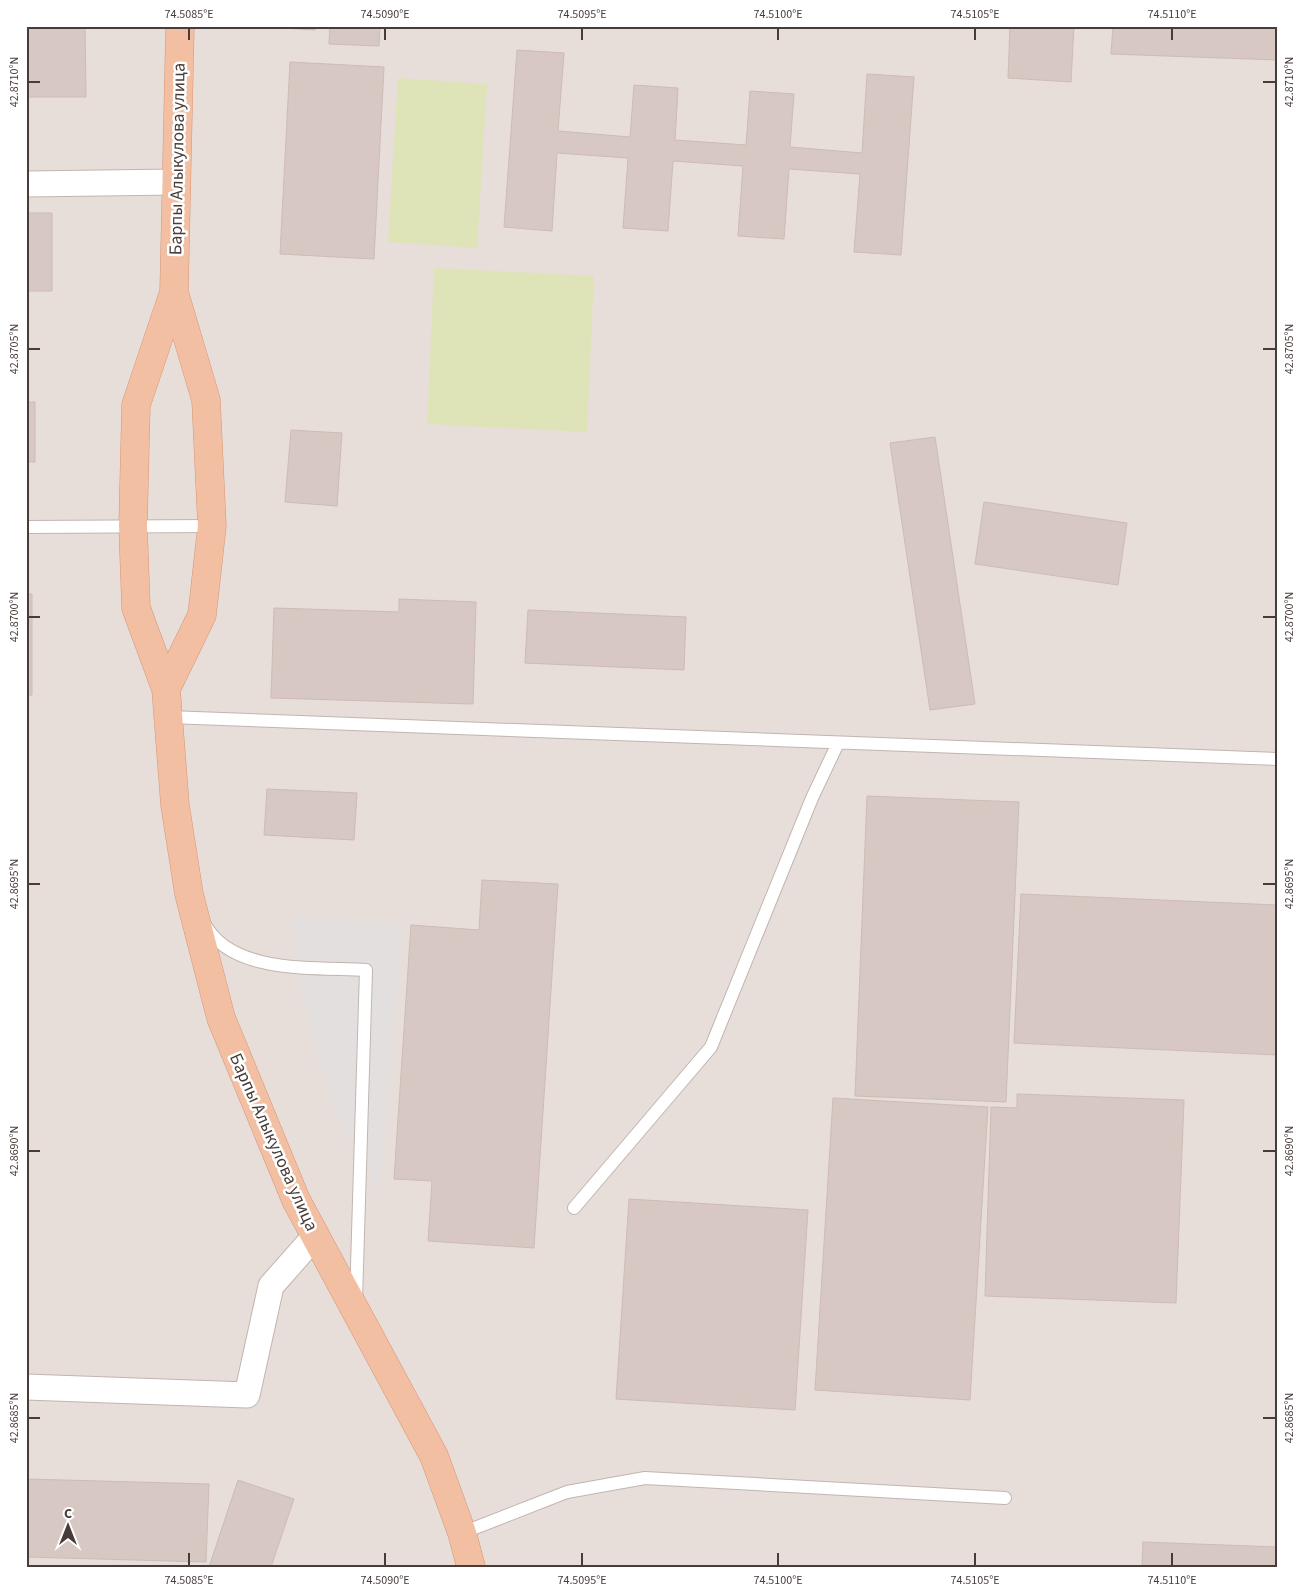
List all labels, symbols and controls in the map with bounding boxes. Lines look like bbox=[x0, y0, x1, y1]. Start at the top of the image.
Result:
text: 74.5085°E bbox=[164, 6, 214, 23]
text: 74.5090°E bbox=[360, 6, 410, 23]
text: 74.5095°E bbox=[557, 6, 607, 23]
text: 74.5100°E bbox=[753, 6, 803, 23]
text: 74.5105°E bbox=[950, 6, 1000, 23]
text: 74.5110°E bbox=[1147, 6, 1197, 23]
text: 42.8710°N bbox=[6, 57, 23, 107]
text: 42.8710°N bbox=[1281, 57, 1298, 107]
street label: Барпы Алыкулова улица bbox=[163, 63, 192, 255]
text: 42.8705°N bbox=[6, 324, 23, 374]
text: 42.8705°N bbox=[1281, 324, 1298, 374]
text: 42.8700°N bbox=[6, 592, 23, 642]
text: 42.8700°N bbox=[1281, 592, 1298, 642]
text: 42.8695°N bbox=[6, 859, 23, 909]
text: 42.8695°N bbox=[1281, 859, 1298, 909]
street label: Барпы Алыкулова улица bbox=[223, 1049, 324, 1235]
text: 42.8690°N bbox=[6, 1126, 23, 1176]
text: 42.8690°N bbox=[1281, 1126, 1298, 1176]
text: 42.8685°N bbox=[6, 1393, 23, 1443]
text: 42.8685°N bbox=[1281, 1393, 1298, 1443]
north arrow bbox=[42, 1500, 92, 1550]
text: С bbox=[64, 1504, 72, 1524]
text: 74.5085°E bbox=[164, 1572, 214, 1589]
text: 74.5090°E bbox=[360, 1572, 410, 1589]
text: 74.5095°E bbox=[557, 1572, 607, 1589]
text: 74.5100°E bbox=[753, 1572, 803, 1589]
text: 74.5105°E bbox=[950, 1572, 1000, 1589]
text: 74.5110°E bbox=[1147, 1572, 1197, 1589]

